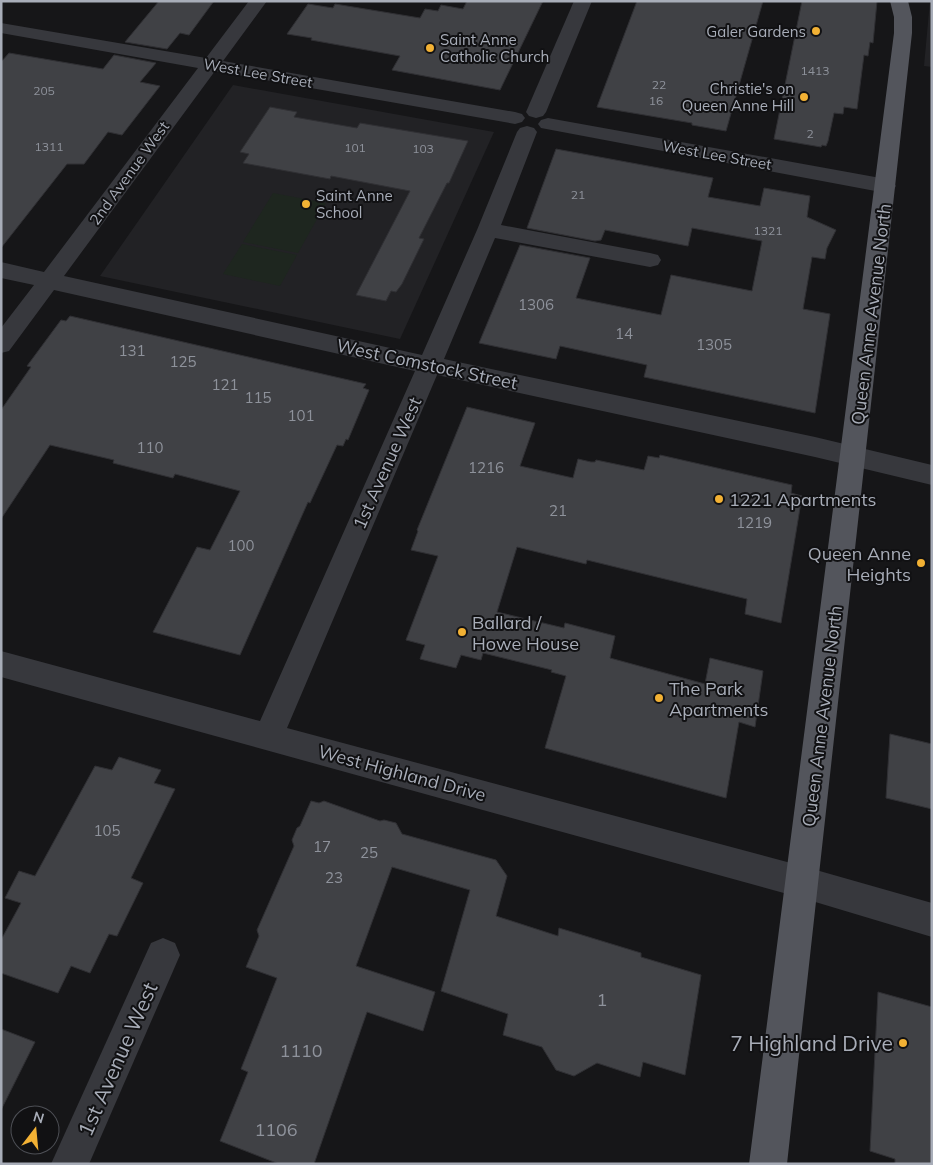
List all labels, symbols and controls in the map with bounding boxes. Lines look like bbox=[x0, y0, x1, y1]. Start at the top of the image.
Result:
place label: Galer Gardens bbox=[706, 22, 806, 41]
marker: Galer Gardens bbox=[810, 25, 822, 37]
place label: Saint Anne Catholic Church bbox=[440, 30, 549, 66]
marker: Saint Anne Catholic Church bbox=[424, 42, 436, 54]
street label: West Lee Street bbox=[202, 54, 314, 92]
house number: 1413 bbox=[801, 63, 829, 78]
house number: 22 bbox=[652, 77, 666, 92]
place label: Christie's on Queen Anne Hill bbox=[682, 79, 794, 115]
house number: 205 bbox=[33, 83, 55, 98]
marker: Christie's on Queen Anne Hill bbox=[798, 91, 810, 103]
house number: 16 bbox=[649, 93, 663, 108]
street label: 2nd Avenue West bbox=[85, 117, 173, 229]
house number: 2 bbox=[806, 126, 814, 141]
street label: West Lee Street bbox=[661, 136, 773, 174]
house number: 1311 bbox=[35, 139, 63, 154]
house number: 101 bbox=[344, 140, 366, 155]
house number: 103 bbox=[412, 141, 434, 156]
place label: Saint Anne School bbox=[316, 186, 393, 222]
house number: 21 bbox=[571, 187, 585, 202]
marker: Saint Anne School bbox=[300, 198, 312, 210]
street label: Queen Anne Avenue North bbox=[846, 202, 896, 426]
house number: 1321 bbox=[754, 223, 782, 238]
house number: 1306 bbox=[518, 295, 554, 314]
house number: 14 bbox=[615, 324, 633, 343]
street label: West Comstock Street bbox=[334, 334, 520, 394]
house number: 1305 bbox=[696, 335, 732, 354]
house number: 131 bbox=[118, 341, 146, 360]
house number: 125 bbox=[169, 352, 197, 371]
house number: 121 bbox=[211, 375, 239, 394]
house number: 115 bbox=[244, 388, 272, 407]
street label: 1st Avenue West bbox=[348, 393, 426, 533]
house number: 101 bbox=[287, 406, 315, 425]
house number: 110 bbox=[136, 438, 164, 457]
house number: 1216 bbox=[468, 458, 504, 477]
place label: 1221 Apartments bbox=[729, 488, 876, 511]
marker: 1221 Apartments bbox=[713, 493, 725, 505]
house number: 21 bbox=[549, 501, 567, 520]
house number: 1219 bbox=[736, 513, 772, 532]
house number: 100 bbox=[227, 536, 255, 555]
place label: Queen Anne Heights bbox=[808, 542, 911, 586]
marker: Queen Anne Heights bbox=[915, 557, 927, 569]
street label: Queen Anne Avenue North bbox=[797, 604, 847, 828]
place label: Ballard / Howe House bbox=[472, 611, 579, 655]
marker: Ballard / Howe House bbox=[456, 626, 468, 638]
place label: The Park Apartments bbox=[669, 677, 769, 721]
marker: The Park Apartments bbox=[653, 692, 665, 704]
street label: West Highland Drive bbox=[316, 740, 488, 806]
house number: 105 bbox=[93, 821, 121, 840]
house number: 17 bbox=[313, 837, 331, 856]
house number: 25 bbox=[360, 843, 378, 862]
house number: 23 bbox=[325, 868, 343, 887]
street label: 1st Avenue West bbox=[71, 978, 163, 1140]
house number: 1 bbox=[597, 988, 607, 1011]
place label: 7 Highland Drive bbox=[730, 1030, 893, 1056]
marker: 7 Highland Drive bbox=[897, 1037, 909, 1049]
house number: 1110 bbox=[279, 1039, 323, 1062]
north arrow bbox=[10, 1105, 60, 1155]
text: N bbox=[31, 1107, 46, 1128]
house number: 1106 bbox=[254, 1118, 298, 1141]

